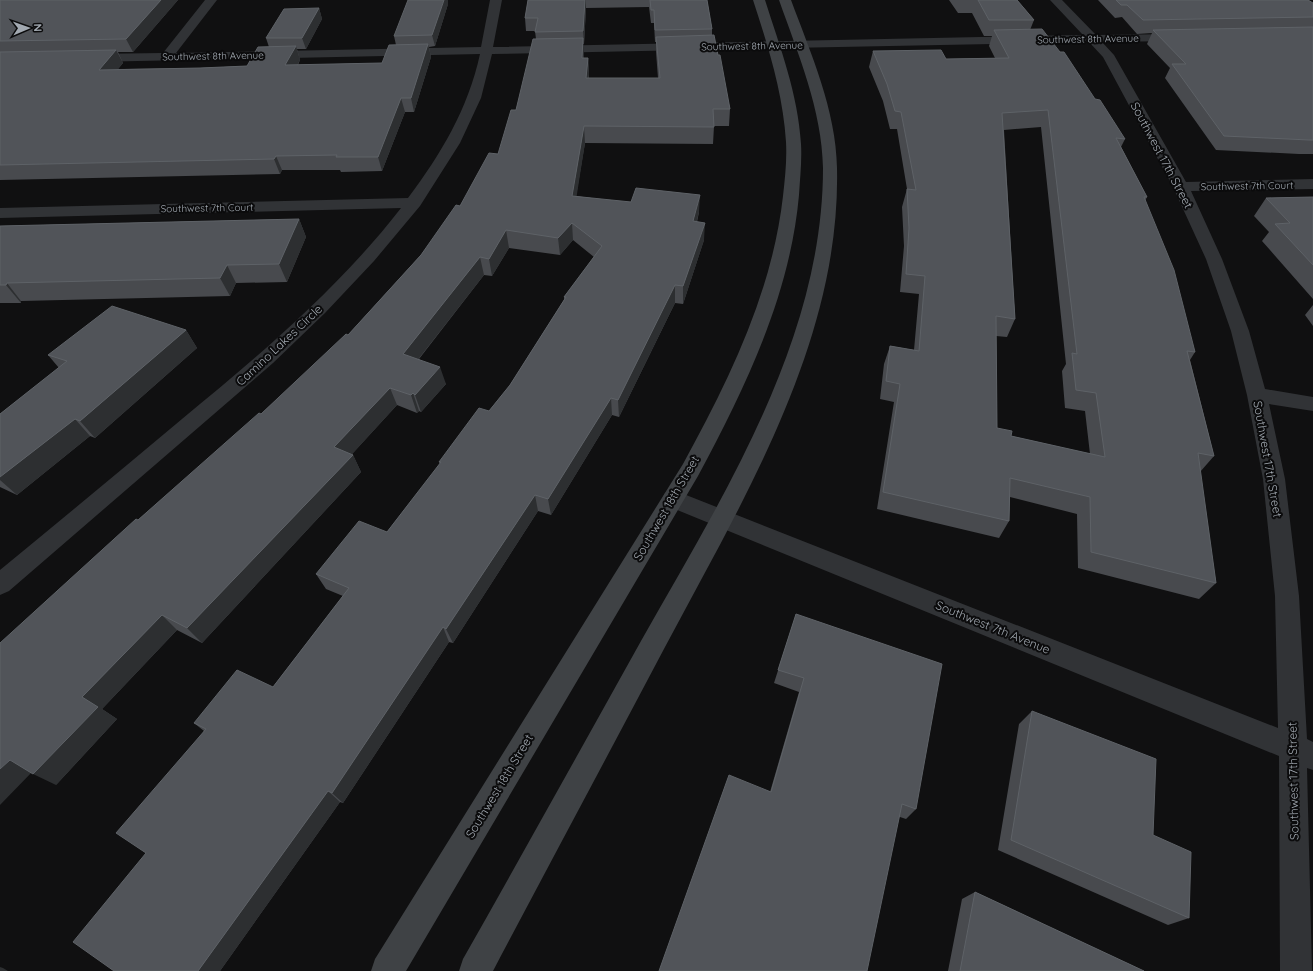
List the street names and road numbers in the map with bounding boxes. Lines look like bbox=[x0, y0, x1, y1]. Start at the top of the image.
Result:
street label: Southwest 8th Avenue bbox=[1037, 32, 1139, 46]
street label: Southwest 8th Avenue bbox=[701, 39, 803, 53]
street label: Southwest 8th Avenue bbox=[162, 49, 264, 63]
street label: Southwest 17th Street bbox=[1128, 99, 1196, 211]
street label: Southwest 7th Court bbox=[1200, 179, 1294, 193]
street label: Southwest 7th Court bbox=[160, 201, 254, 215]
street label: Camino Lakes Circle bbox=[233, 301, 325, 389]
street label: Southwest 17th Street bbox=[1250, 400, 1286, 518]
street label: Southwest 18th Street bbox=[630, 453, 702, 563]
street label: Southwest 7th Avenue bbox=[934, 597, 1052, 657]
street label: Southwest 17th Street bbox=[1284, 722, 1302, 840]
street label: Southwest 18th Street bbox=[462, 731, 536, 841]

